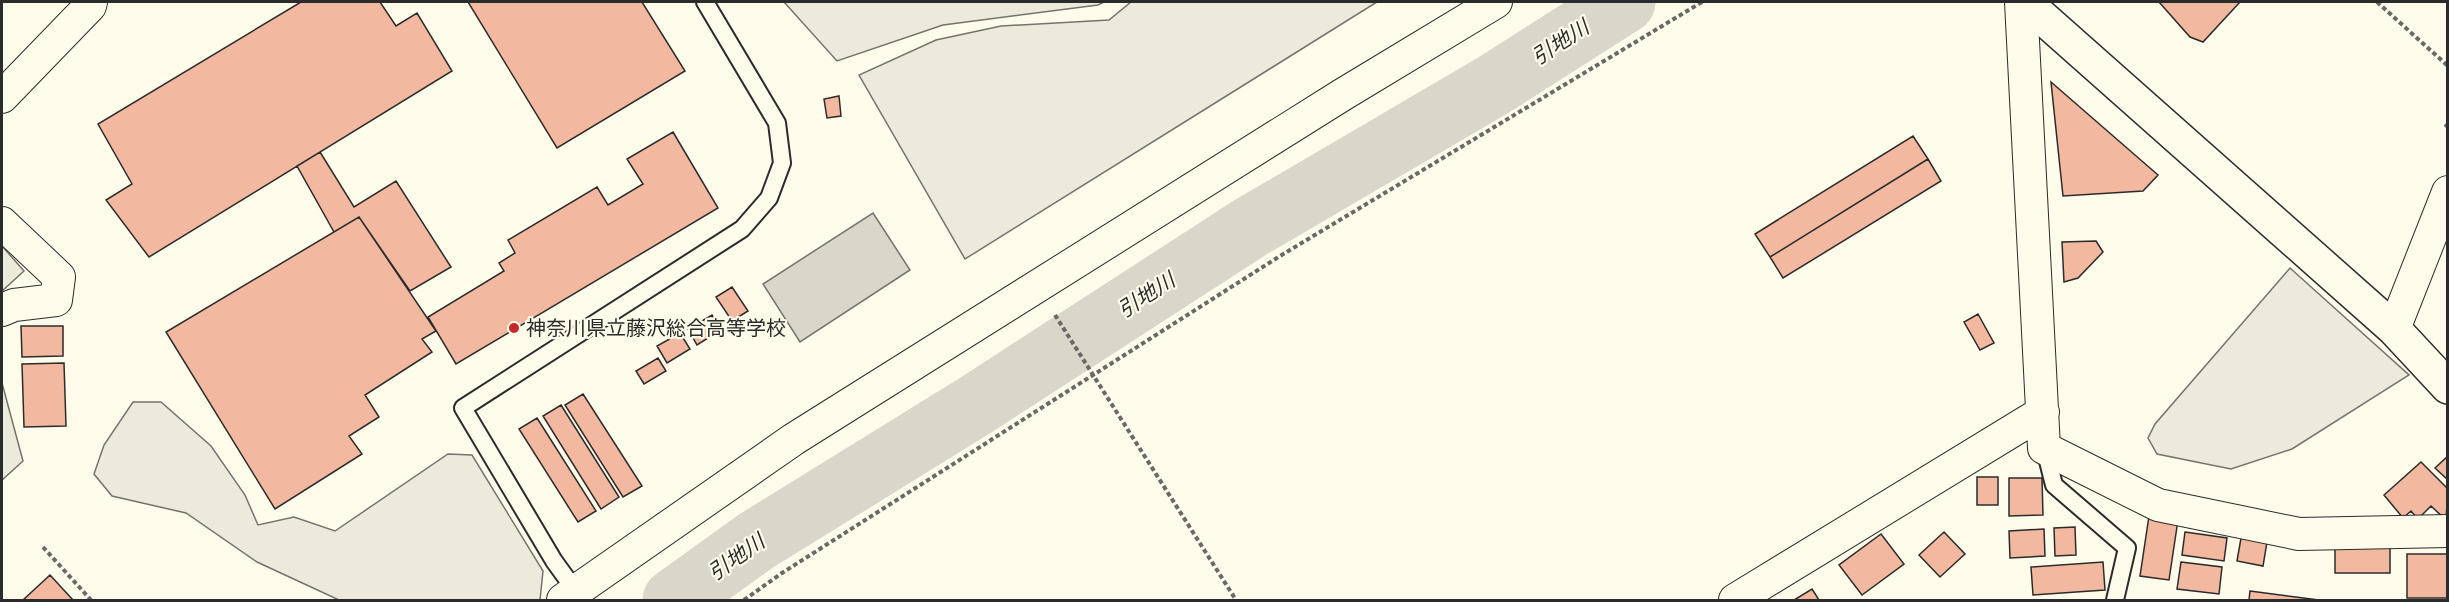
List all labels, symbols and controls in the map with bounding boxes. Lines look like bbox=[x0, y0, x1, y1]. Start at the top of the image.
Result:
water label: 引地川 bbox=[1526, 12, 1596, 71]
water label: 引地川 bbox=[1112, 265, 1182, 324]
place label: 神奈川県立藤沢総合高等学校 bbox=[526, 314, 786, 342]
marker: 神奈川県立藤沢総合高等学校 bbox=[507, 321, 521, 335]
water label: 引地川 bbox=[702, 526, 772, 587]

